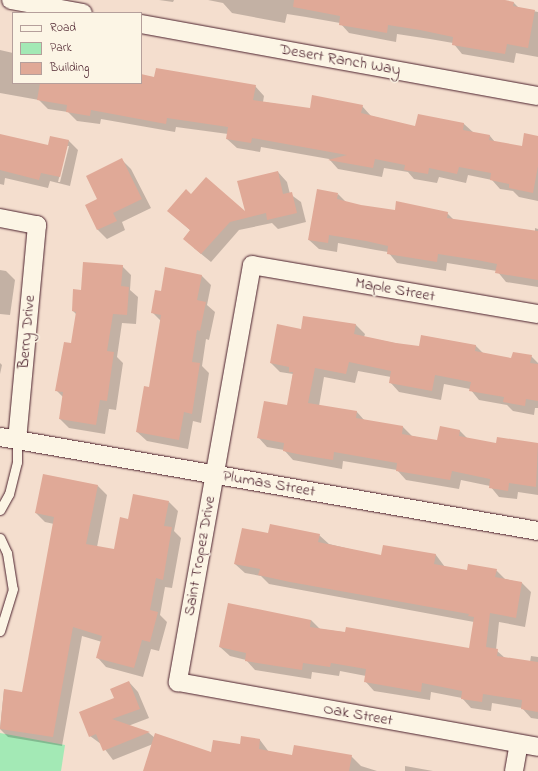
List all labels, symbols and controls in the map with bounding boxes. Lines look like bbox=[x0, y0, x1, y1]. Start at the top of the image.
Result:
legend bbox=[12, 12, 142, 84]
text: Road bbox=[50, 19, 76, 37]
text: Park bbox=[50, 39, 72, 57]
street label: Desert Ranch Way bbox=[278, 40, 402, 80]
text: Building bbox=[50, 59, 89, 77]
street label: Maple Street bbox=[354, 274, 436, 306]
street label: Berry Drive bbox=[14, 294, 40, 370]
street label: Plumas Street bbox=[221, 466, 317, 502]
street label: Saint Tropez Drive bbox=[180, 495, 220, 617]
street label: Oak Street bbox=[322, 699, 394, 731]

